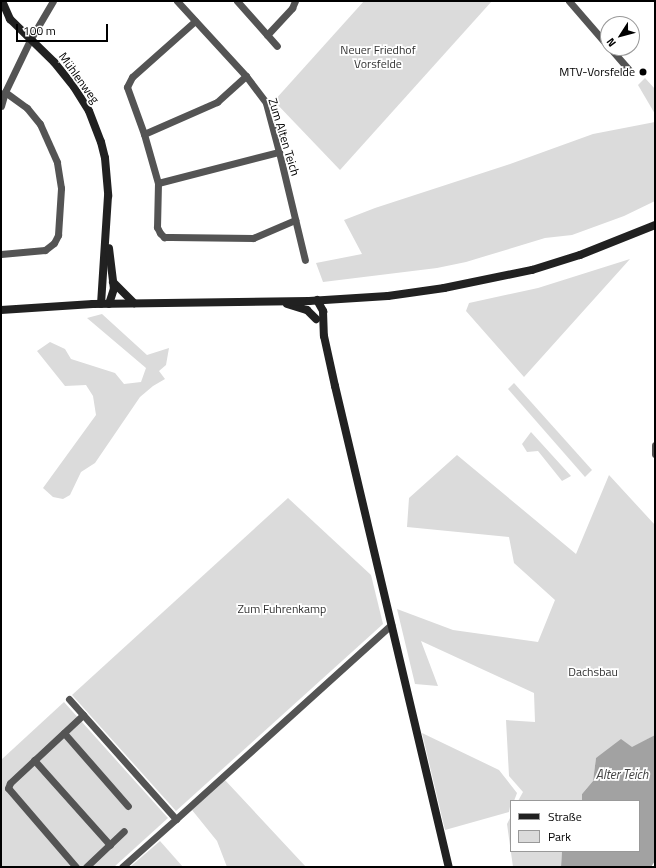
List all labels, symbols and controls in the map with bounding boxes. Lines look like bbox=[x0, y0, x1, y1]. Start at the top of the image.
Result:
scale bar bbox=[18, 16, 110, 42]
north arrow bbox=[600, 16, 640, 56]
text: 100 m bbox=[23, 21, 56, 40]
text: N bbox=[602, 35, 620, 50]
park label: Neuer Friedhof Vorsfelde bbox=[340, 43, 416, 71]
street label: Mühlenweg bbox=[56, 50, 102, 106]
place label: MTV-Vorsfelde bbox=[559, 65, 635, 79]
marker: MTV-Vorsfelde bbox=[638, 67, 648, 77]
street label: Zum Alten Teich bbox=[265, 97, 303, 177]
park label: Zum Fuhrenkamp bbox=[238, 602, 326, 616]
park label: Dachsbau bbox=[568, 665, 618, 679]
water label: Alter Teich bbox=[596, 766, 648, 782]
legend bbox=[510, 800, 640, 852]
text: Straße bbox=[548, 807, 582, 826]
text: Park bbox=[548, 827, 571, 846]

